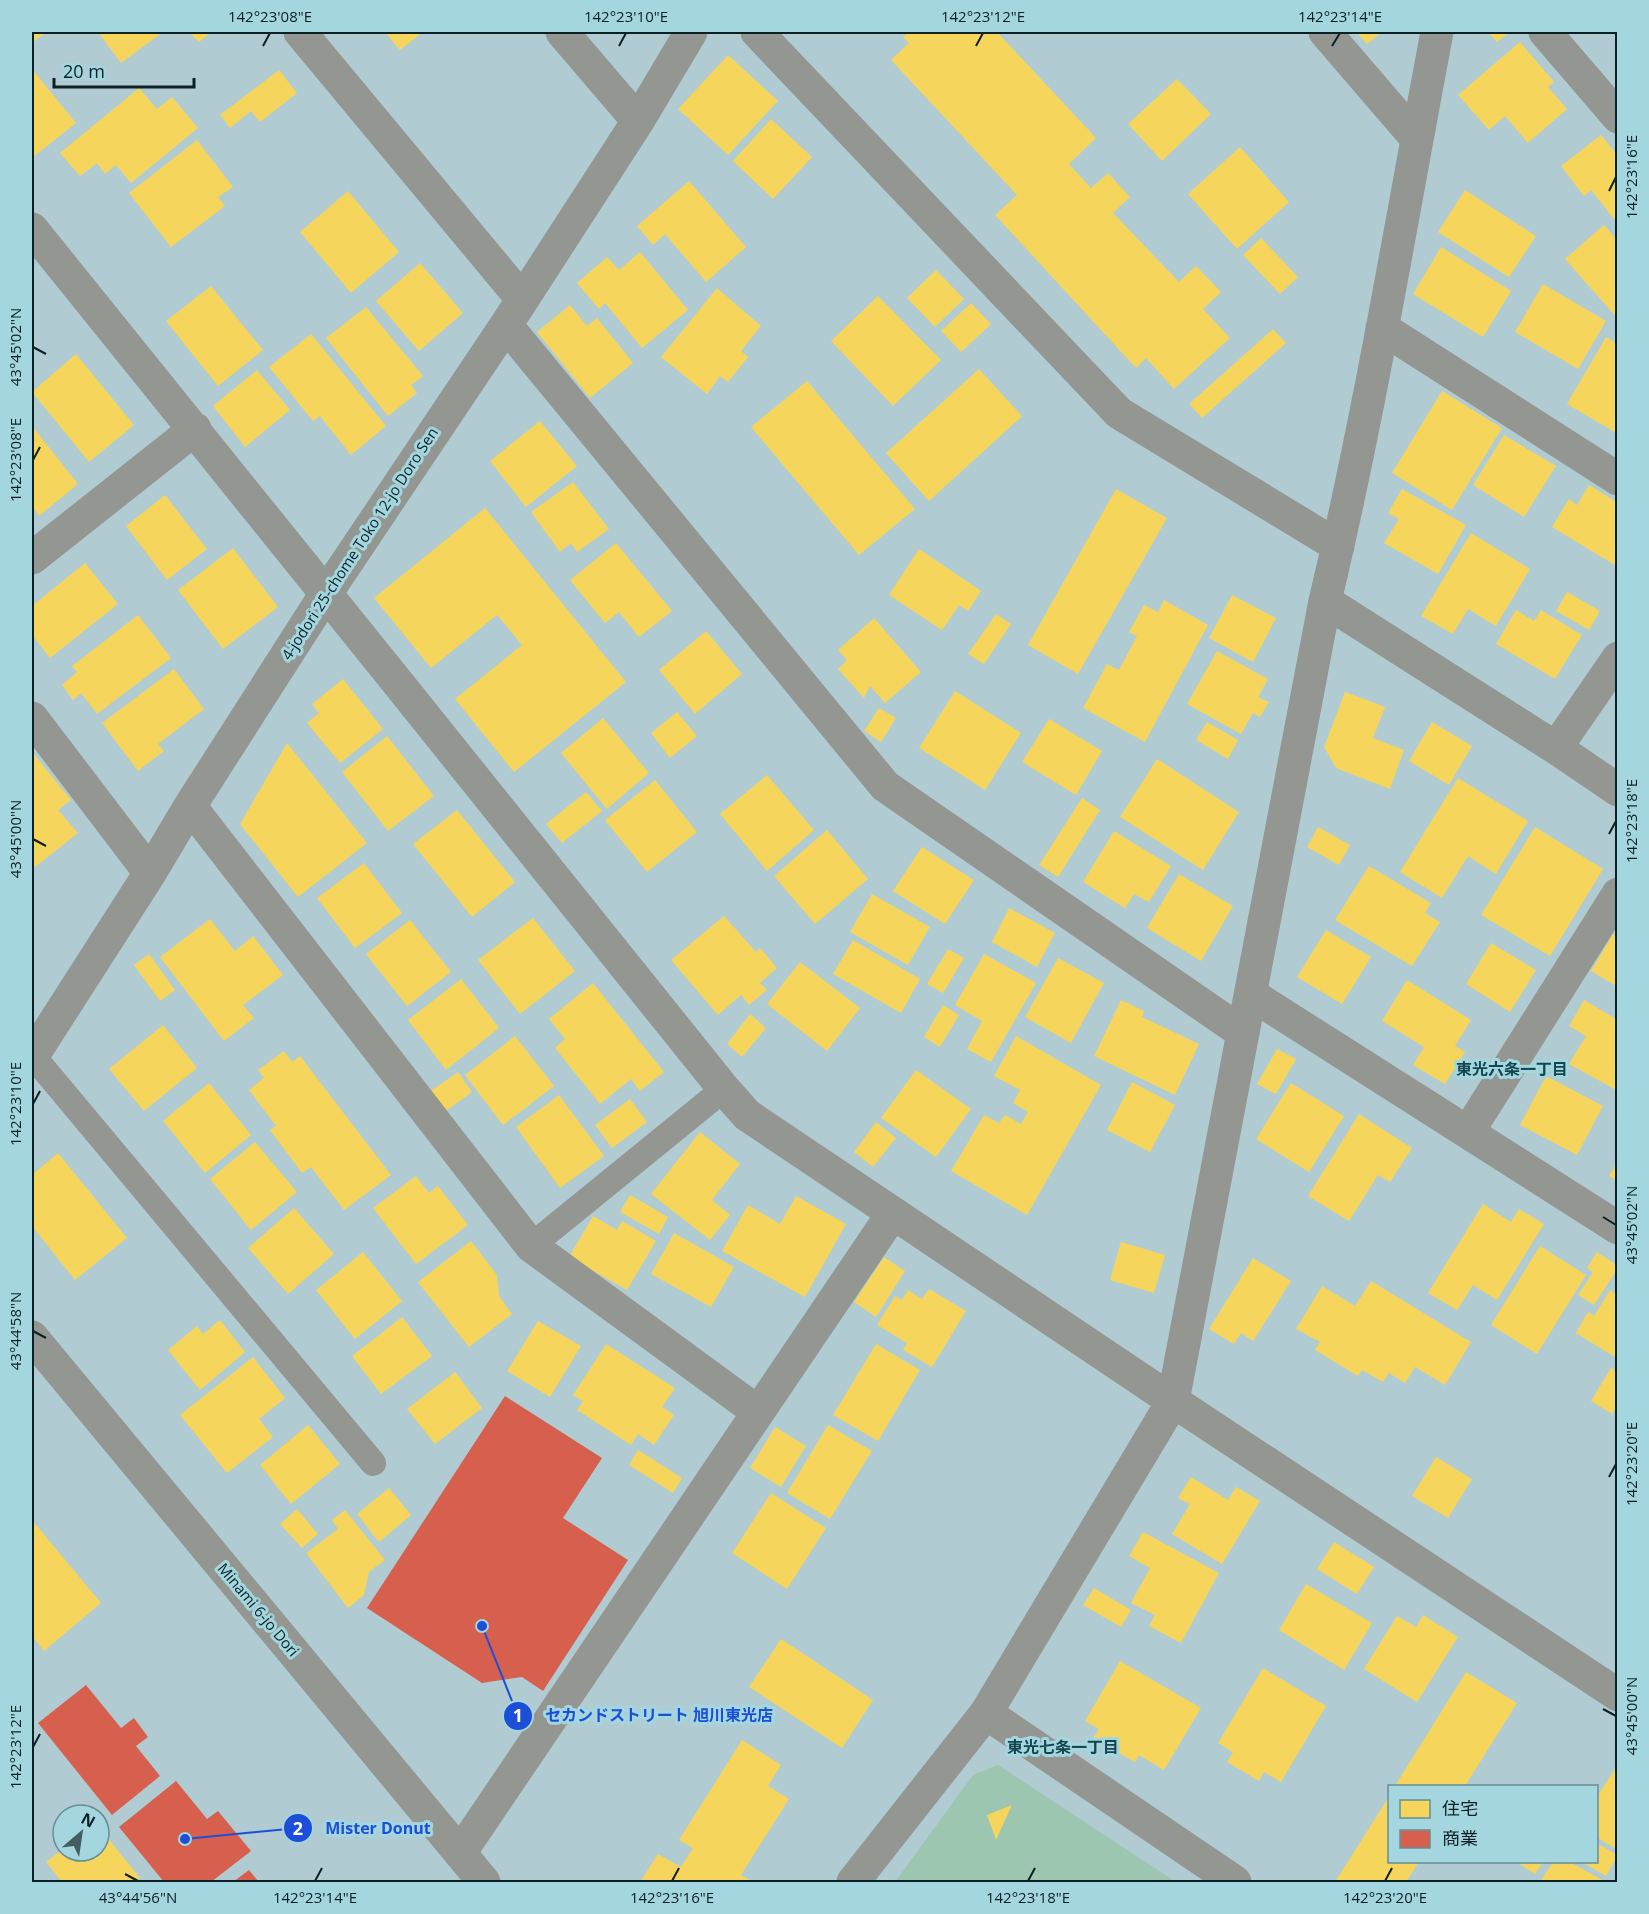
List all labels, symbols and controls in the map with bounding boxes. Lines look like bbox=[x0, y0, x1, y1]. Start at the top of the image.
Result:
text: 142°23'08"E bbox=[228, 6, 312, 26]
text: 142°23'10"E bbox=[584, 6, 668, 26]
text: 142°23'12"E bbox=[941, 6, 1025, 26]
text: 142°23'14"E bbox=[1298, 6, 1382, 26]
scale bar bbox=[54, 51, 194, 89]
text: 20 m bbox=[63, 59, 105, 83]
text: 142°23'16"E bbox=[1621, 135, 1641, 219]
text: 43°45'02"N bbox=[5, 308, 25, 386]
text: 142°23'08"E bbox=[5, 418, 25, 502]
street label: 4-jodori 25-chome Toko 12-jo Doro Sen bbox=[276, 423, 442, 664]
text: 142°23'18"E bbox=[1621, 779, 1641, 863]
text: 43°45'00"N bbox=[5, 800, 25, 878]
district label: 東光六条一丁目 bbox=[1456, 1058, 1568, 1080]
text: 142°23'10"E bbox=[5, 1062, 25, 1146]
text: 43°45'02"N bbox=[1621, 1186, 1641, 1264]
text: 43°44'58"N bbox=[5, 1292, 25, 1370]
text: 142°23'20"E bbox=[1621, 1422, 1641, 1506]
street label: Minami 6-jo Dori bbox=[214, 1558, 304, 1660]
text: 43°45'00"N bbox=[1621, 1677, 1641, 1755]
callout: セカンドストリート 旭川東光店 bbox=[503, 1699, 786, 1733]
text: 1 bbox=[513, 1703, 523, 1727]
text: セカンドストリート 旭川東光店 bbox=[545, 1704, 773, 1726]
text: 142°23'12"E bbox=[5, 1705, 25, 1789]
district label: 東光七条一丁目 bbox=[1007, 1736, 1119, 1758]
legend bbox=[1388, 1785, 1598, 1863]
text: 住宅 bbox=[1442, 1796, 1478, 1820]
north arrow bbox=[51, 1803, 111, 1863]
text: N bbox=[77, 1807, 99, 1833]
callout: Mister Donut bbox=[283, 1811, 442, 1845]
text: 2 bbox=[293, 1816, 303, 1840]
text: Mister Donut bbox=[325, 1817, 431, 1839]
text: 商業 bbox=[1442, 1826, 1478, 1850]
text: 43°44'56"N bbox=[99, 1887, 177, 1907]
text: 142°23'14"E bbox=[273, 1887, 357, 1907]
text: 142°23'16"E bbox=[630, 1887, 714, 1907]
text: 142°23'18"E bbox=[986, 1887, 1070, 1907]
text: 142°23'20"E bbox=[1343, 1887, 1427, 1907]

